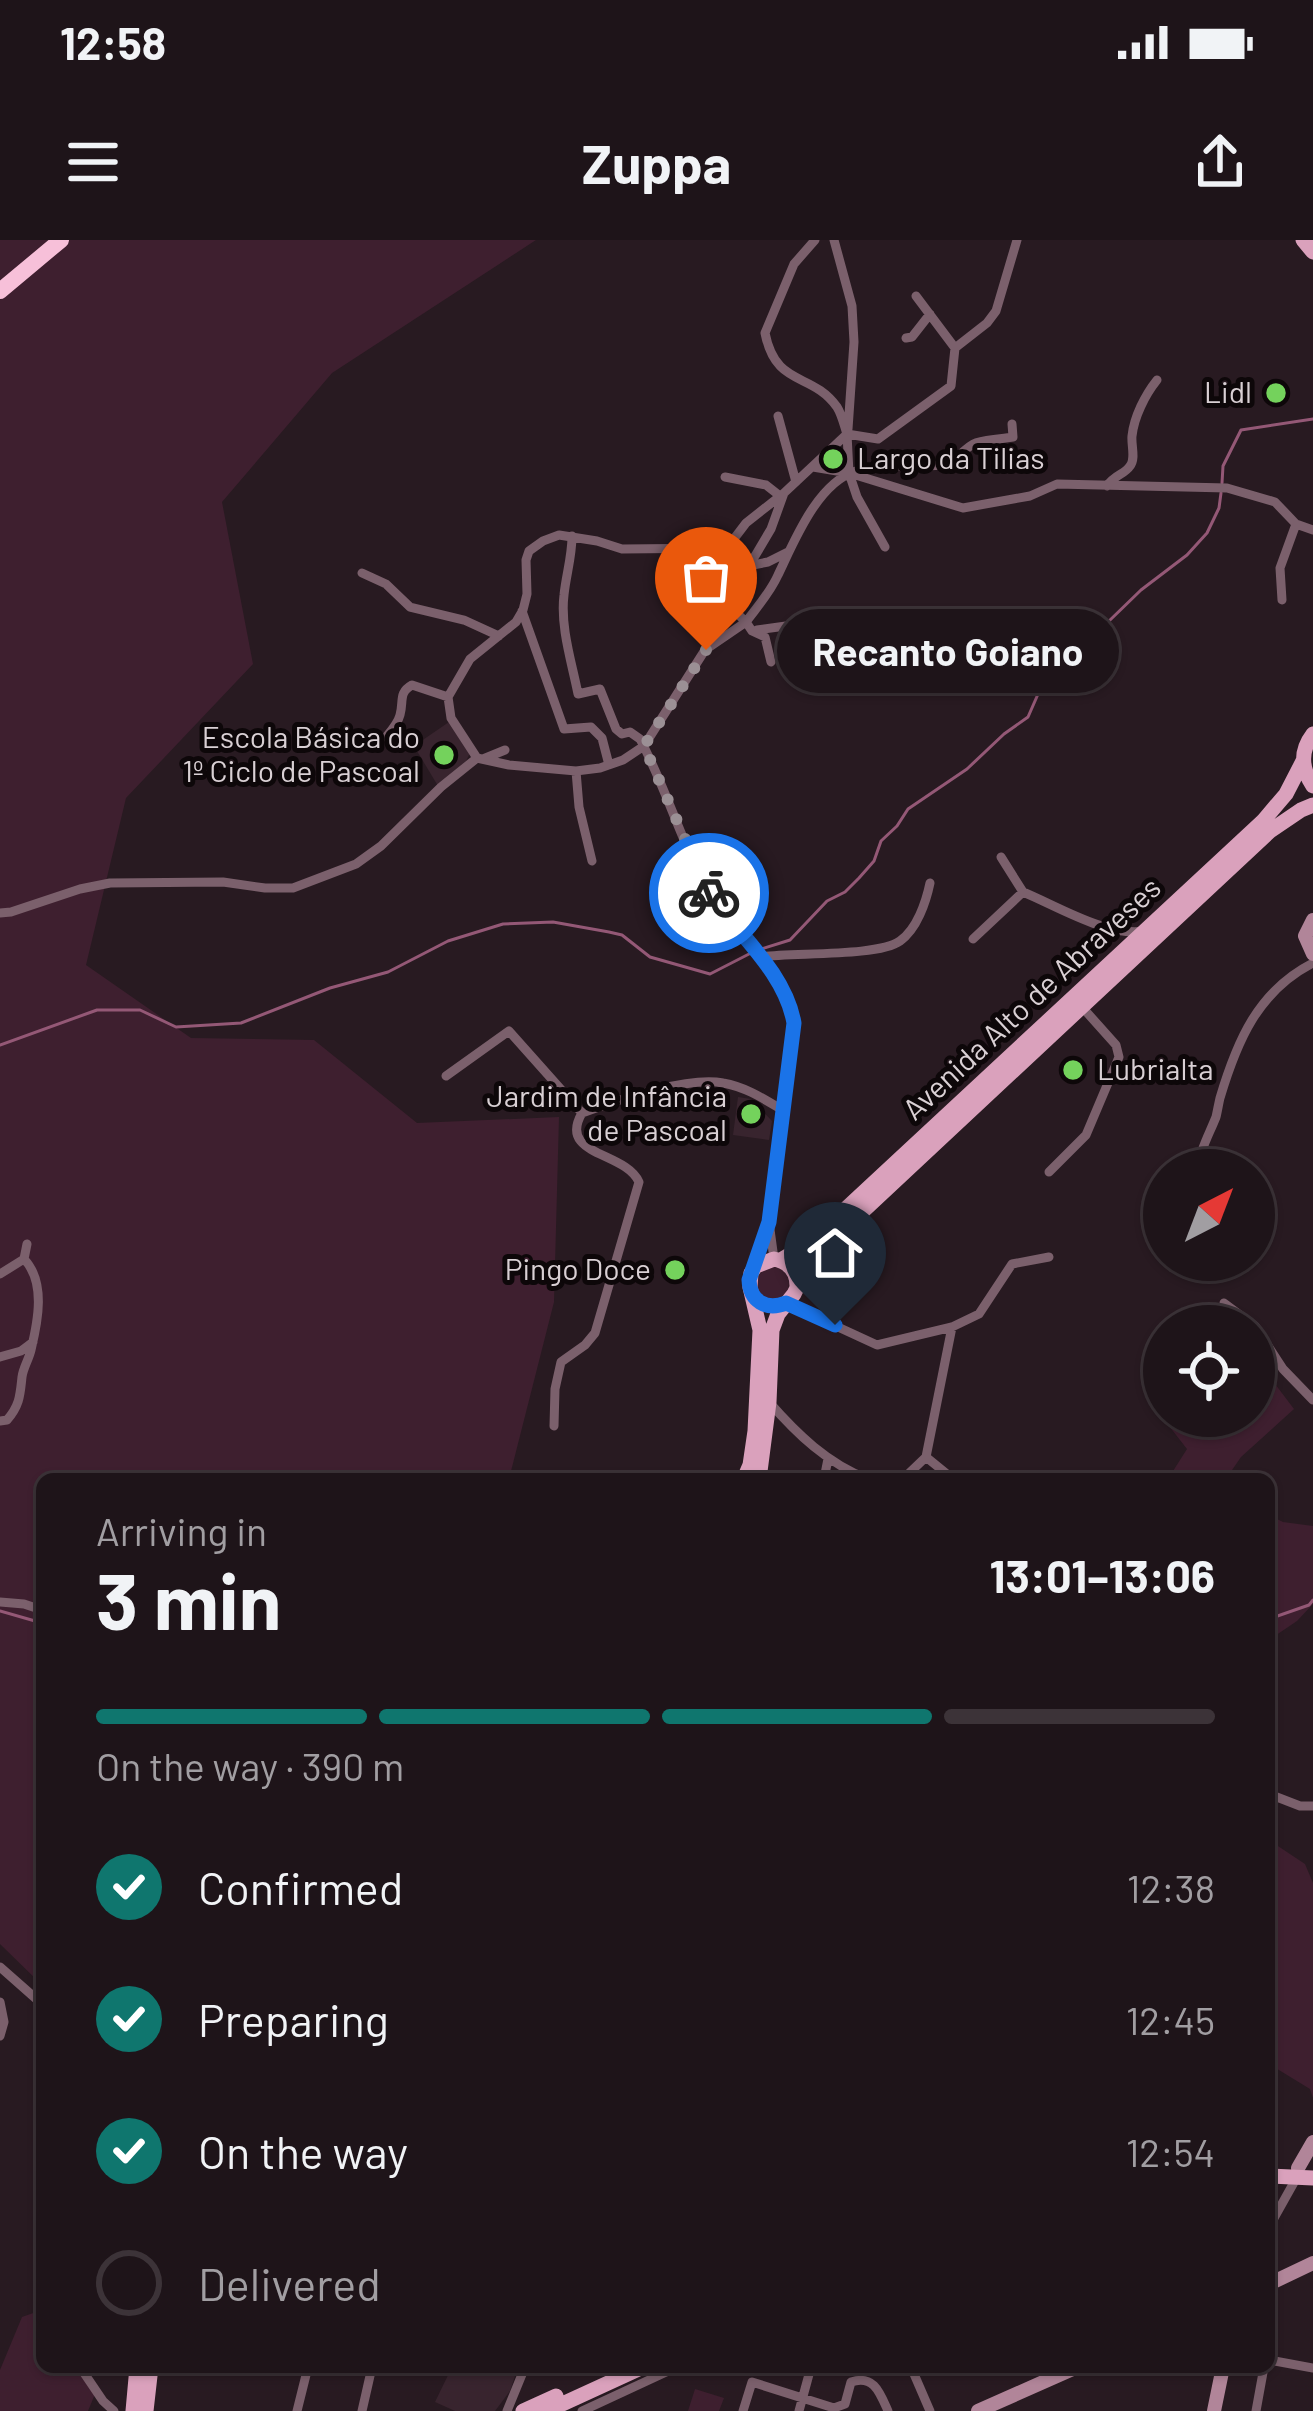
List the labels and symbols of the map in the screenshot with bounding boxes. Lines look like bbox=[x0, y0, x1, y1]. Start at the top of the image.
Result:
place label: Lidl bbox=[1204, 373, 1252, 409]
marker: Lidl bbox=[1263, 380, 1289, 406]
place label: Largo da Tilias bbox=[857, 439, 1045, 475]
marker: Largo da Tilias bbox=[820, 446, 846, 472]
pin bbox=[655, 527, 757, 650]
callout: Recanto Goiano bbox=[778, 608, 1120, 692]
place label: Escola Básica do 1º Ciclo de Pascoal bbox=[182, 718, 420, 788]
marker: Escola Básica do 1º Ciclo de Pascoal bbox=[431, 742, 457, 768]
courier bbox=[649, 833, 769, 953]
street label: Avenida Alto de Abraveses bbox=[894, 869, 1167, 1126]
place label: Lubrialta bbox=[1097, 1050, 1214, 1086]
marker: Lubrialta bbox=[1060, 1057, 1086, 1083]
place label: Jardim de Infância de Pascoal bbox=[486, 1077, 727, 1147]
marker: Jardim de Infância de Pascoal bbox=[738, 1101, 764, 1127]
north arrow bbox=[1143, 1149, 1275, 1281]
pin bbox=[784, 1202, 886, 1325]
place label: Pingo Doce bbox=[505, 1250, 651, 1286]
marker: Pingo Doce bbox=[662, 1257, 688, 1283]

